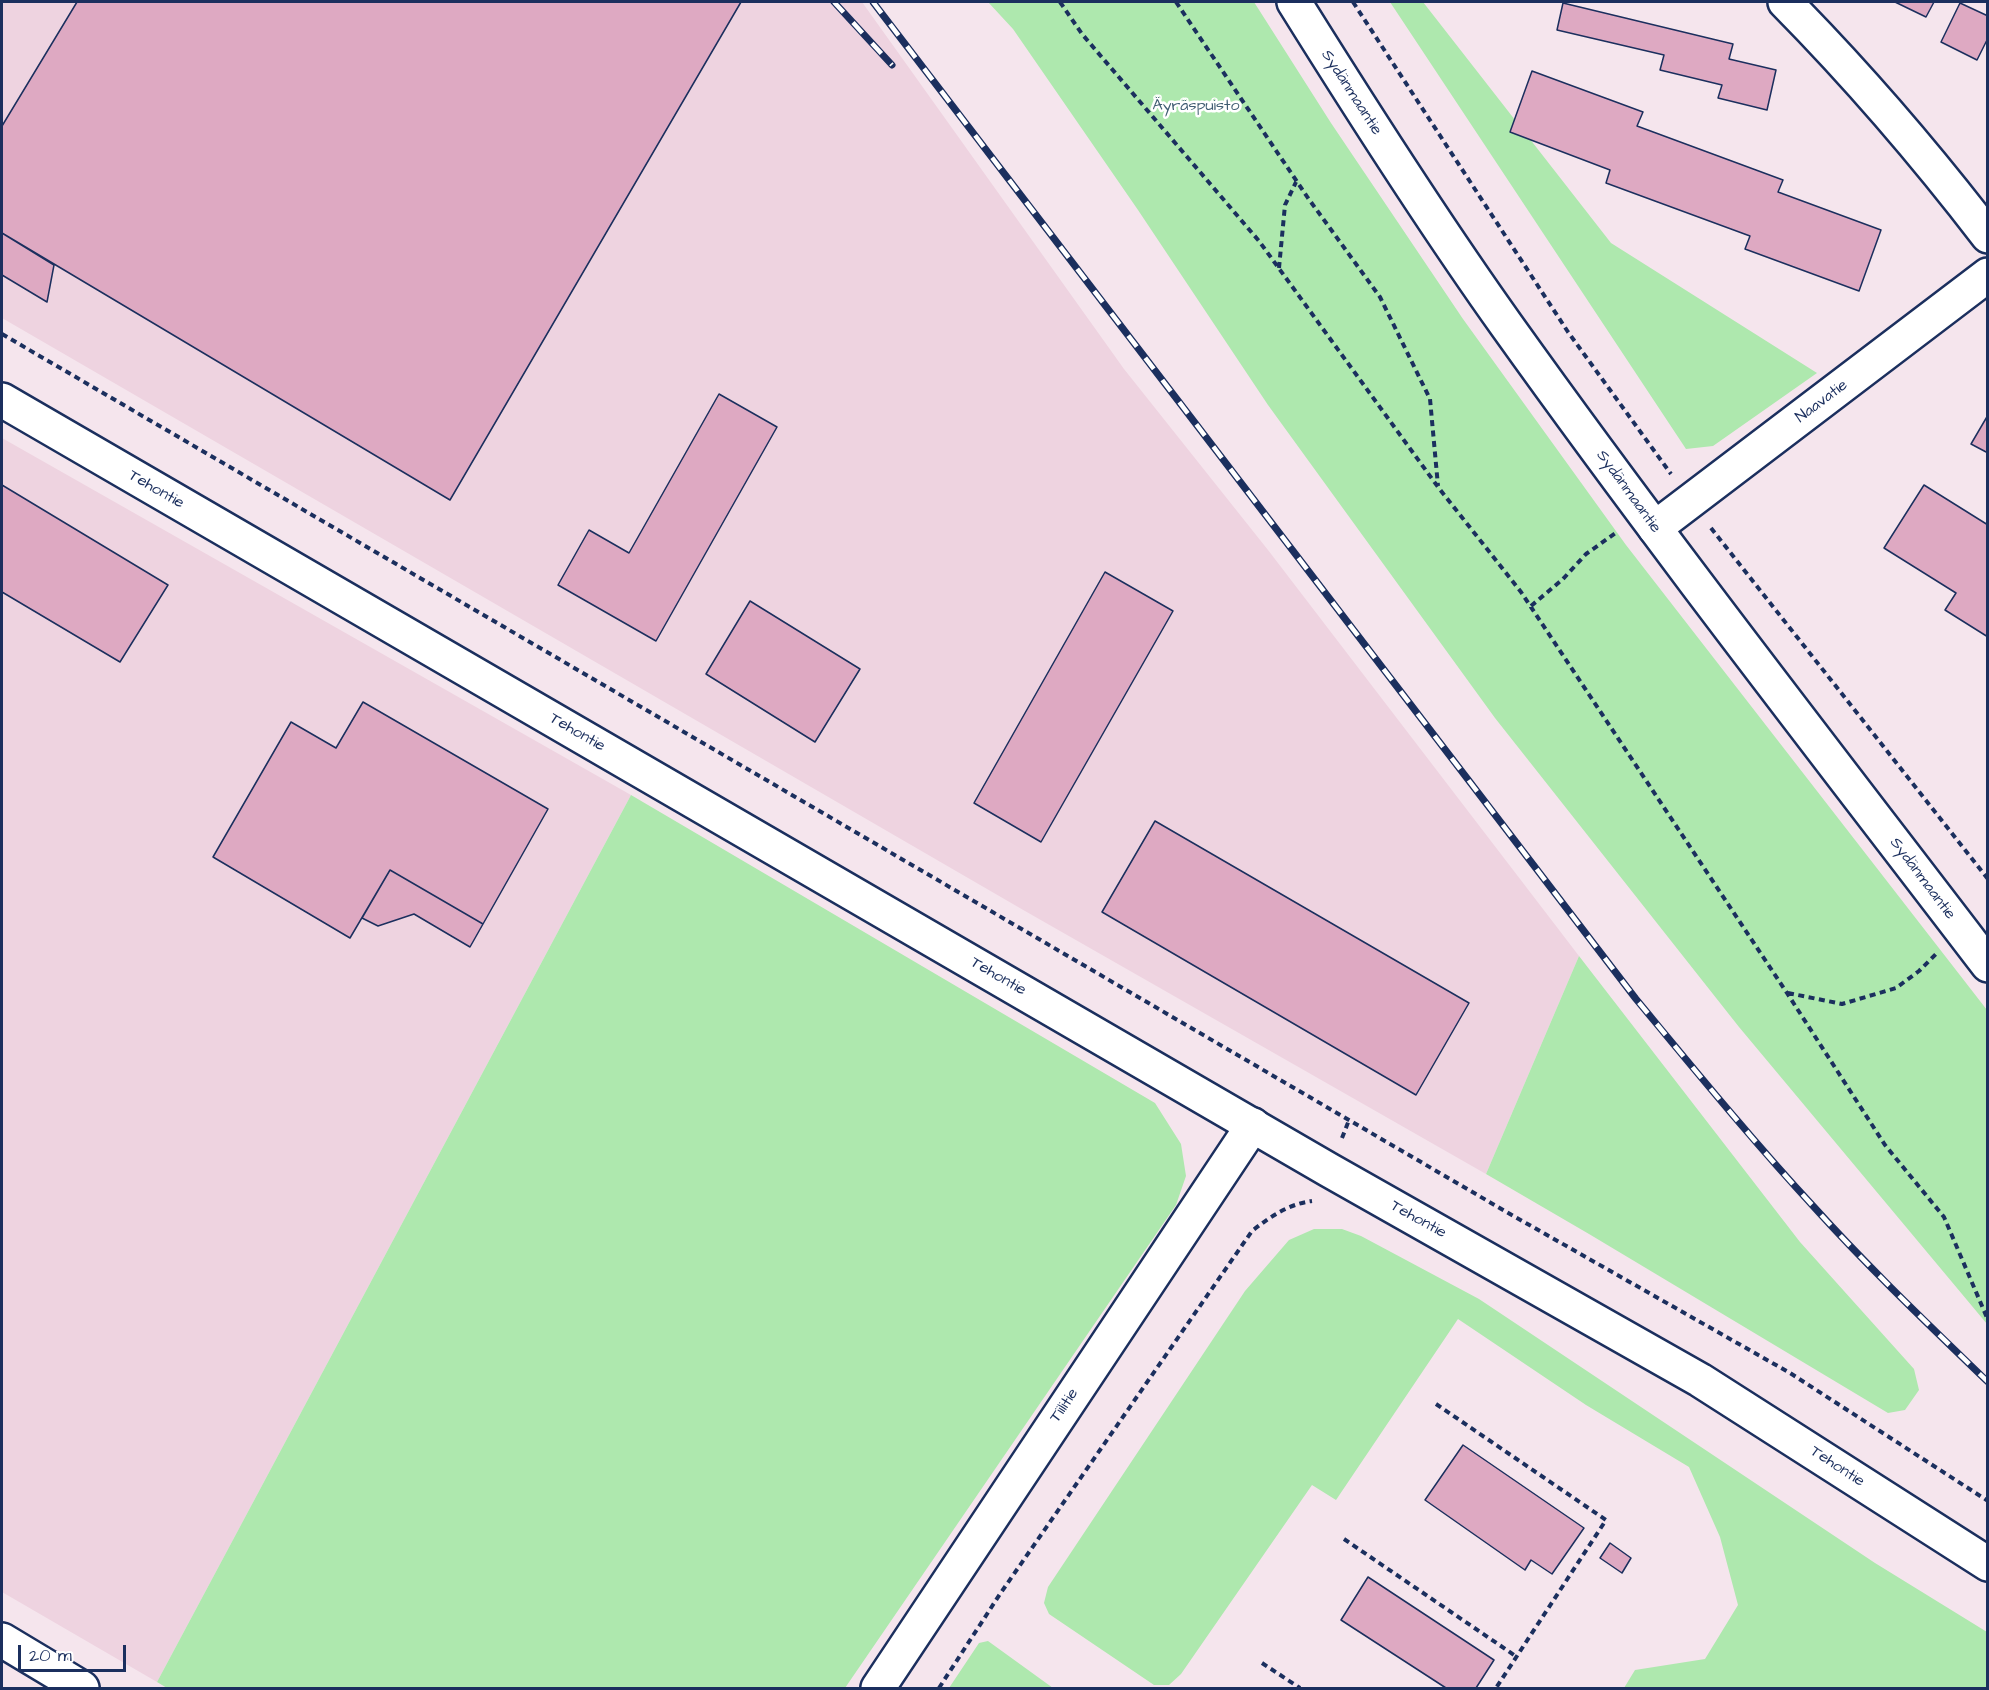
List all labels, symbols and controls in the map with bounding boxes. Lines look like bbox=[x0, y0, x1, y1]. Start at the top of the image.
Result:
street label: Sydänmaantie bbox=[1316, 47, 1386, 139]
park label: Äyräspuisto bbox=[1153, 97, 1239, 117]
street label: Naavatie bbox=[1792, 376, 1852, 428]
street label: Sydänmaantie bbox=[1592, 447, 1664, 537]
street label: Tehontie bbox=[125, 466, 187, 514]
street label: Tehontie bbox=[546, 709, 608, 757]
street label: Sydänmaantie bbox=[1885, 834, 1959, 924]
street label: Tehontie bbox=[967, 953, 1029, 1001]
street label: Tehontie bbox=[1387, 1197, 1449, 1243]
street label: Tiilitie bbox=[1047, 1385, 1083, 1427]
street label: Tehontie bbox=[1806, 1442, 1868, 1492]
scale bar bbox=[21, 1633, 129, 1671]
text: 20 m bbox=[29, 1643, 72, 1668]

